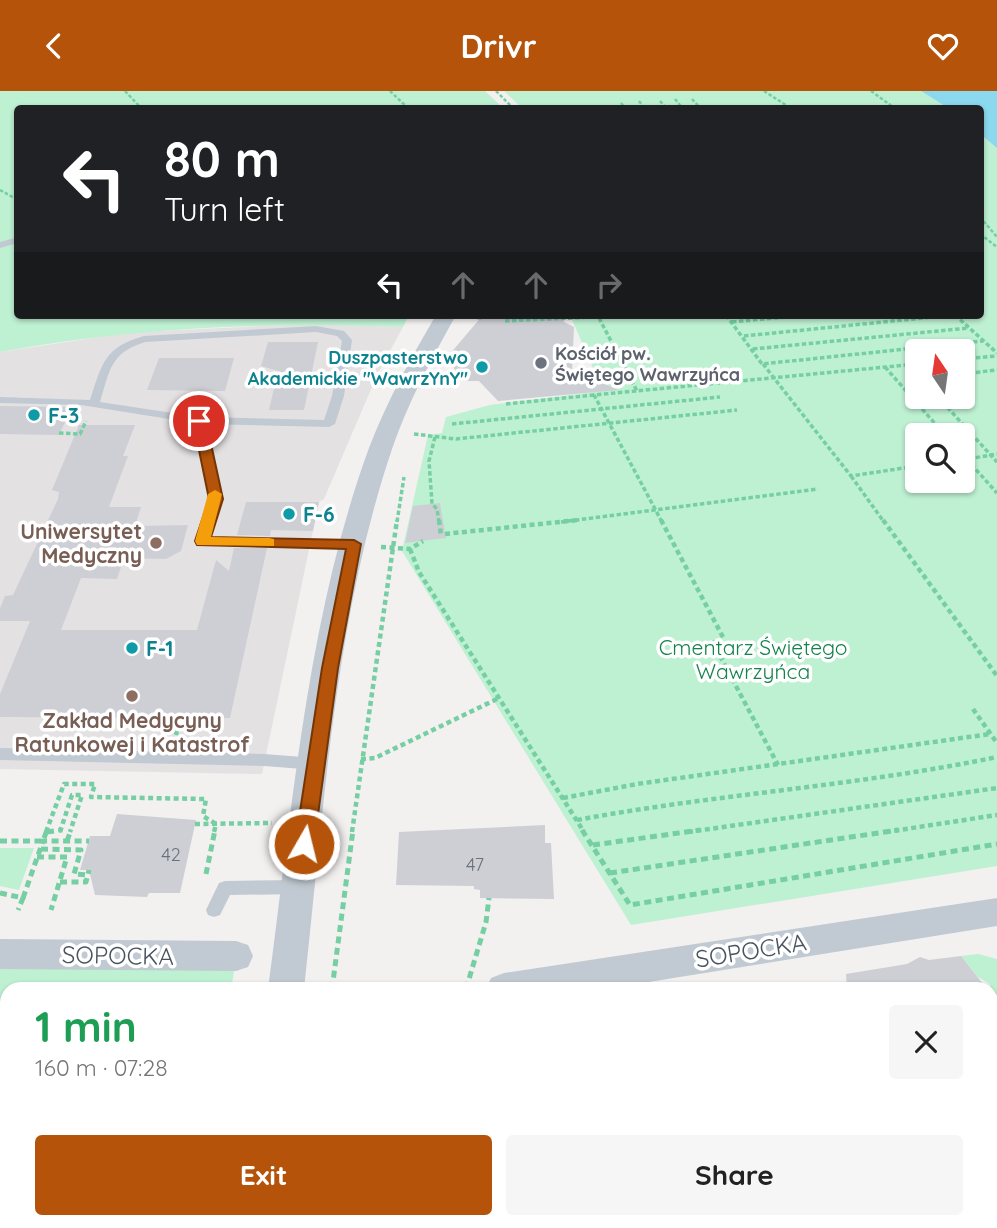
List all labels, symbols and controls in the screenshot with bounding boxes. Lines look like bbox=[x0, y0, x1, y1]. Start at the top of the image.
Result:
text: Drivr bbox=[460, 26, 537, 66]
icon: back bbox=[35, 27, 73, 65]
icon: heart bbox=[924, 27, 962, 65]
text: 80 m bbox=[164, 128, 280, 189]
icon: left bbox=[49, 133, 140, 224]
text: Turn left bbox=[164, 189, 285, 229]
icon: left bbox=[371, 266, 409, 304]
icon: ahead bbox=[444, 266, 482, 304]
icon: ahead bbox=[517, 266, 555, 304]
icon: right bbox=[590, 266, 628, 304]
north arrow bbox=[905, 339, 975, 409]
map controls bbox=[905, 339, 975, 493]
place label: Kościół pw. Świętego Wawrzyńca bbox=[555, 342, 740, 386]
place label: Duszpasterstwo Akademickie "WawrzYnY" bbox=[248, 346, 468, 390]
marker: Kościół pw. Świętego Wawrzyńca bbox=[533, 355, 549, 371]
marker: Duszpasterstwo Akademickie "WawrzYnY" bbox=[474, 359, 490, 375]
pin bbox=[169, 391, 229, 451]
place label: F-3 bbox=[48, 402, 79, 428]
icon: arrive bbox=[180, 402, 218, 440]
marker: F-3 bbox=[26, 407, 42, 423]
button: search bbox=[905, 423, 975, 493]
place label: F-6 bbox=[303, 501, 335, 527]
marker: F-6 bbox=[281, 506, 297, 522]
place label: Uniwersytet Medyczny bbox=[20, 518, 142, 568]
marker: Uniwersytet Medyczny bbox=[148, 535, 164, 551]
park label: Cmentarz Świętego Wawrzyńca bbox=[659, 634, 847, 684]
place label: F-1 bbox=[146, 635, 173, 661]
marker: F-1 bbox=[124, 640, 140, 656]
marker: Zakład Medycyny Ratunkowej i Katastrof bbox=[124, 688, 140, 704]
place label: Zakład Medycyny Ratunkowej i Katastrof bbox=[14, 707, 250, 757]
position arrow bbox=[267, 807, 341, 881]
house number: 42 bbox=[161, 843, 181, 866]
house number: 47 bbox=[466, 853, 484, 876]
street label: SOPOCKA bbox=[693, 926, 809, 974]
street label: SOPOCKA bbox=[62, 939, 174, 971]
text: 1 min bbox=[35, 1000, 137, 1053]
button: close bbox=[889, 1005, 963, 1079]
text: 160 m · 07:28 bbox=[35, 1053, 168, 1082]
button: Exit bbox=[35, 1135, 492, 1215]
button: Share bbox=[506, 1135, 963, 1215]

